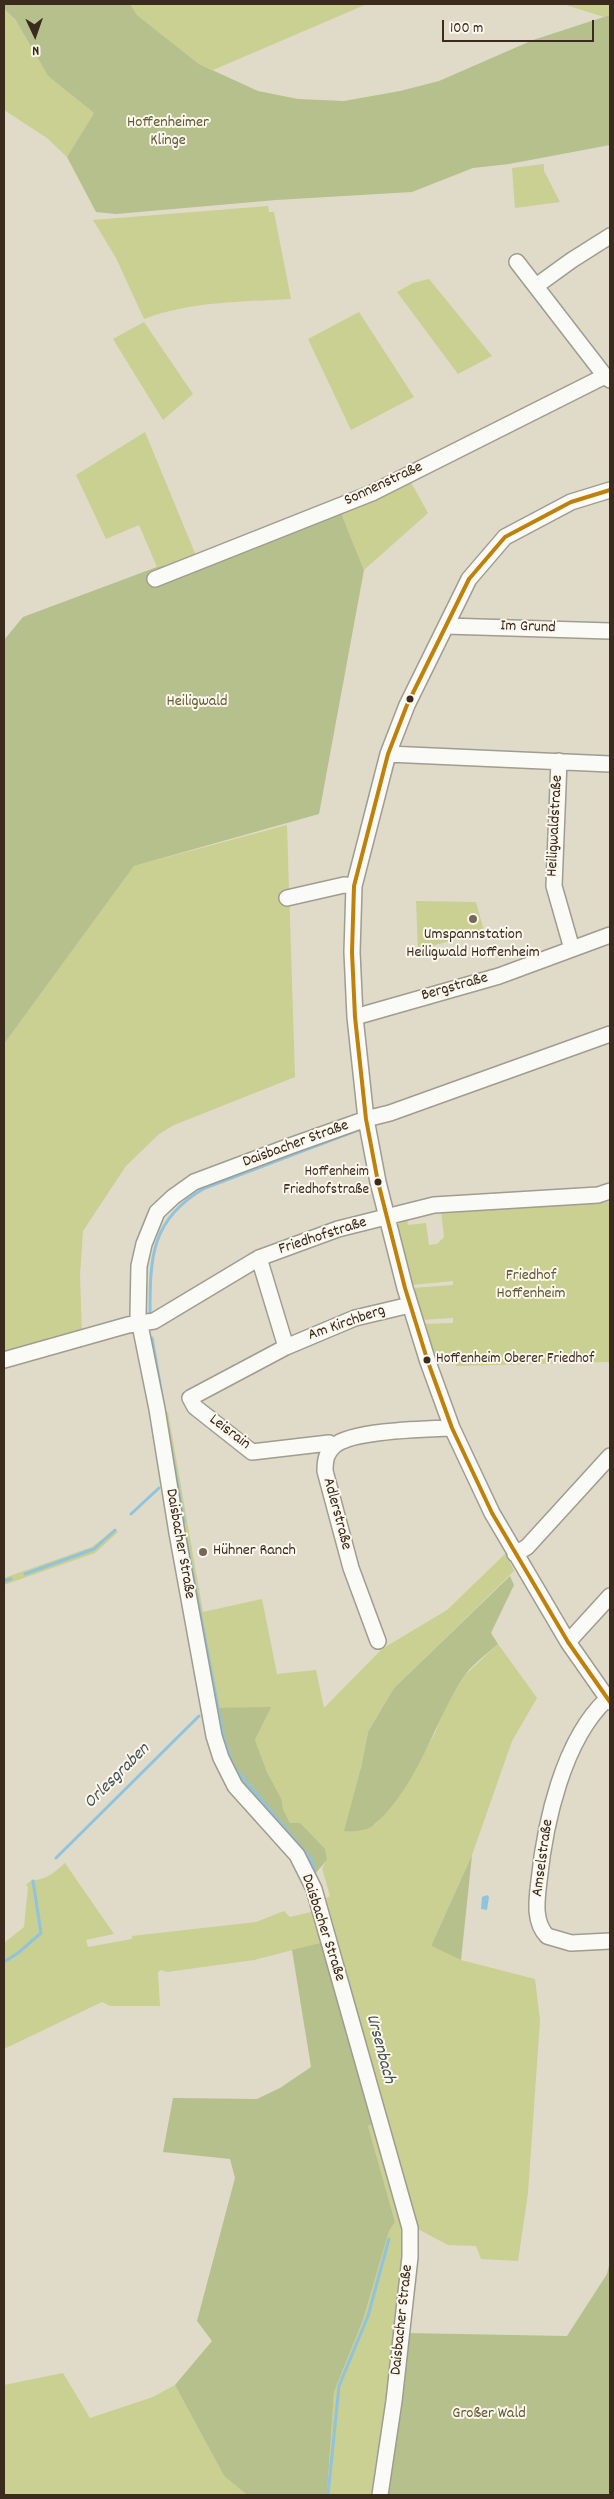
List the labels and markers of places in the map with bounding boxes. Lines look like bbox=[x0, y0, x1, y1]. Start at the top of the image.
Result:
unlabelled marker bbox=[405, 694, 415, 704]
marker: Umspannstation Heiligwald Hoffenheim bbox=[467, 913, 479, 925]
place label: Umspannstation Heiligwald Hoffenheim bbox=[406, 926, 540, 964]
place label: Hoffenheim Friedhofstraße bbox=[283, 1164, 369, 1199]
marker: Hoffenheim Friedhofstraße bbox=[373, 1177, 383, 1187]
place label: Hoffenheim Oberer Friedhof bbox=[436, 1351, 594, 1369]
marker: Hoffenheim Oberer Friedhof bbox=[422, 1355, 432, 1365]
place label: Hühner Ranch bbox=[213, 1542, 296, 1562]
marker: Hühner Ranch bbox=[197, 1546, 209, 1558]

